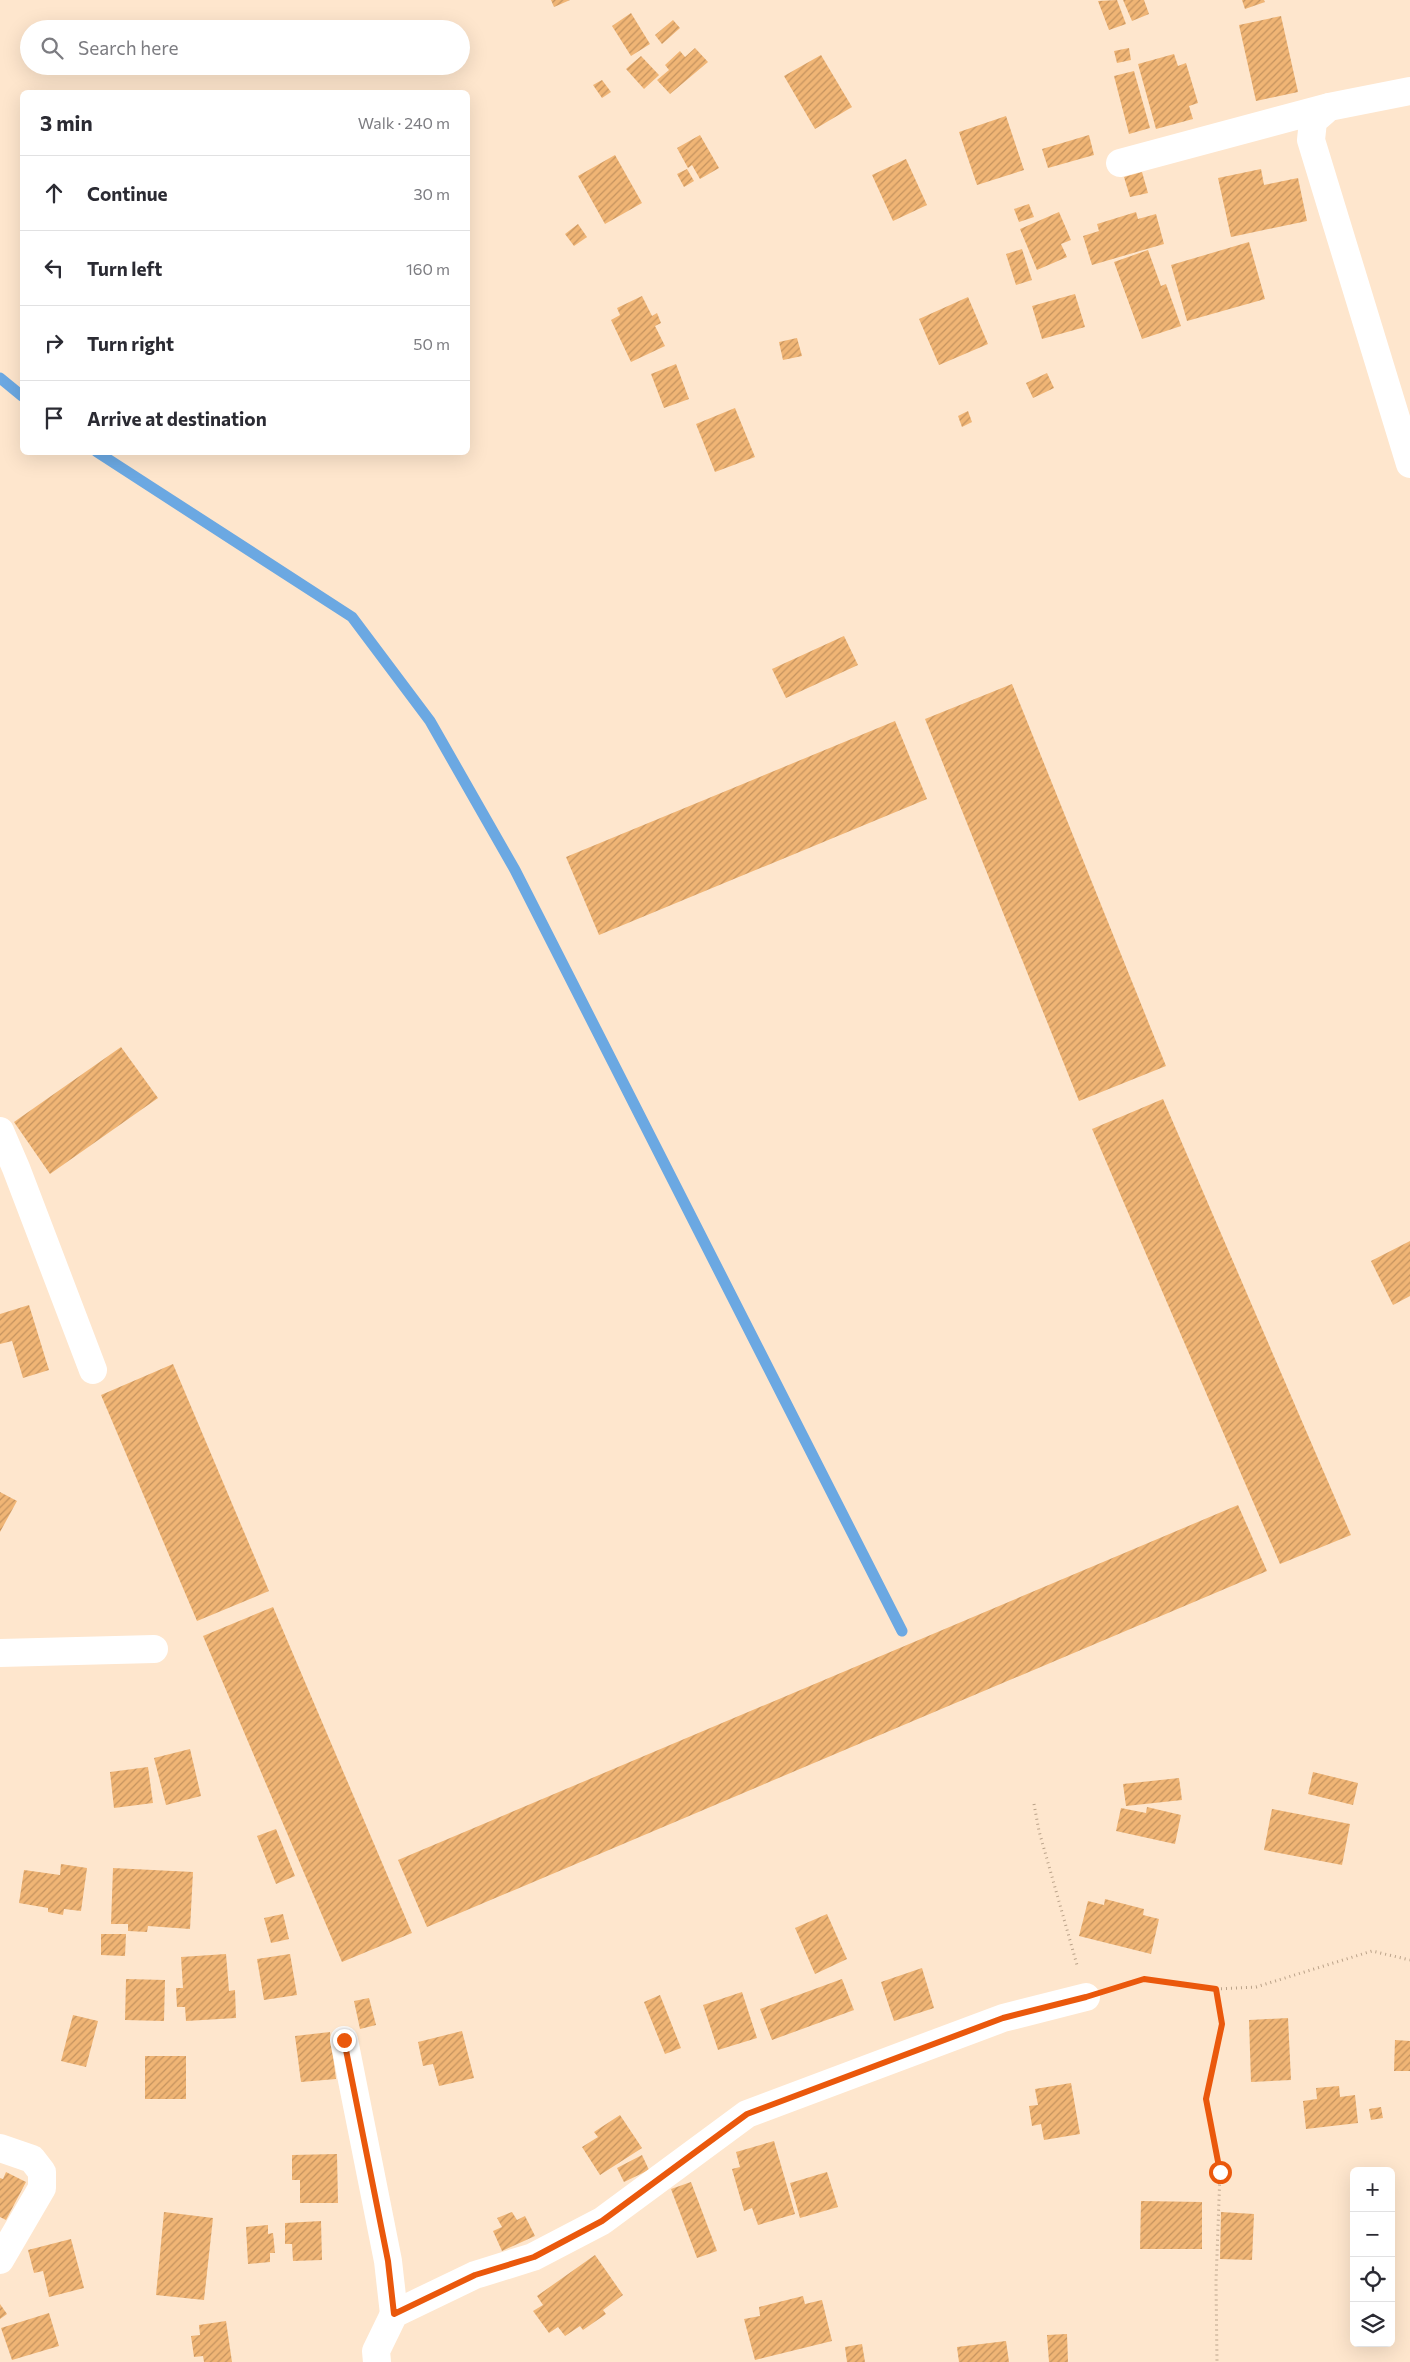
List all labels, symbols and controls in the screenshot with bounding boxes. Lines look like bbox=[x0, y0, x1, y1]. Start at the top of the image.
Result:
search box bbox=[20, 20, 470, 75]
icon: search bbox=[38, 34, 66, 62]
text: Search here bbox=[78, 36, 178, 59]
text: 3 min bbox=[40, 110, 93, 135]
text: Walk · 240 m bbox=[358, 113, 450, 132]
icon: ahead bbox=[40, 179, 68, 207]
text: Continue bbox=[87, 182, 167, 205]
text: 30 m bbox=[413, 184, 450, 203]
icon: left bbox=[40, 254, 68, 282]
text: Turn left bbox=[87, 257, 162, 280]
text: 160 m bbox=[406, 259, 450, 278]
icon: right bbox=[40, 329, 68, 357]
text: Turn right bbox=[87, 332, 174, 355]
text: 50 m bbox=[413, 334, 450, 353]
icon: arrive bbox=[40, 404, 68, 432]
text: Arrive at destination bbox=[87, 407, 267, 430]
route end bbox=[333, 2029, 356, 2052]
route start bbox=[1209, 2161, 1232, 2184]
map controls bbox=[1350, 2167, 1395, 2347]
button: + bbox=[1350, 2167, 1395, 2212]
button: − bbox=[1350, 2212, 1395, 2257]
button: locate bbox=[1350, 2257, 1395, 2302]
button: layers bbox=[1350, 2302, 1395, 2347]

